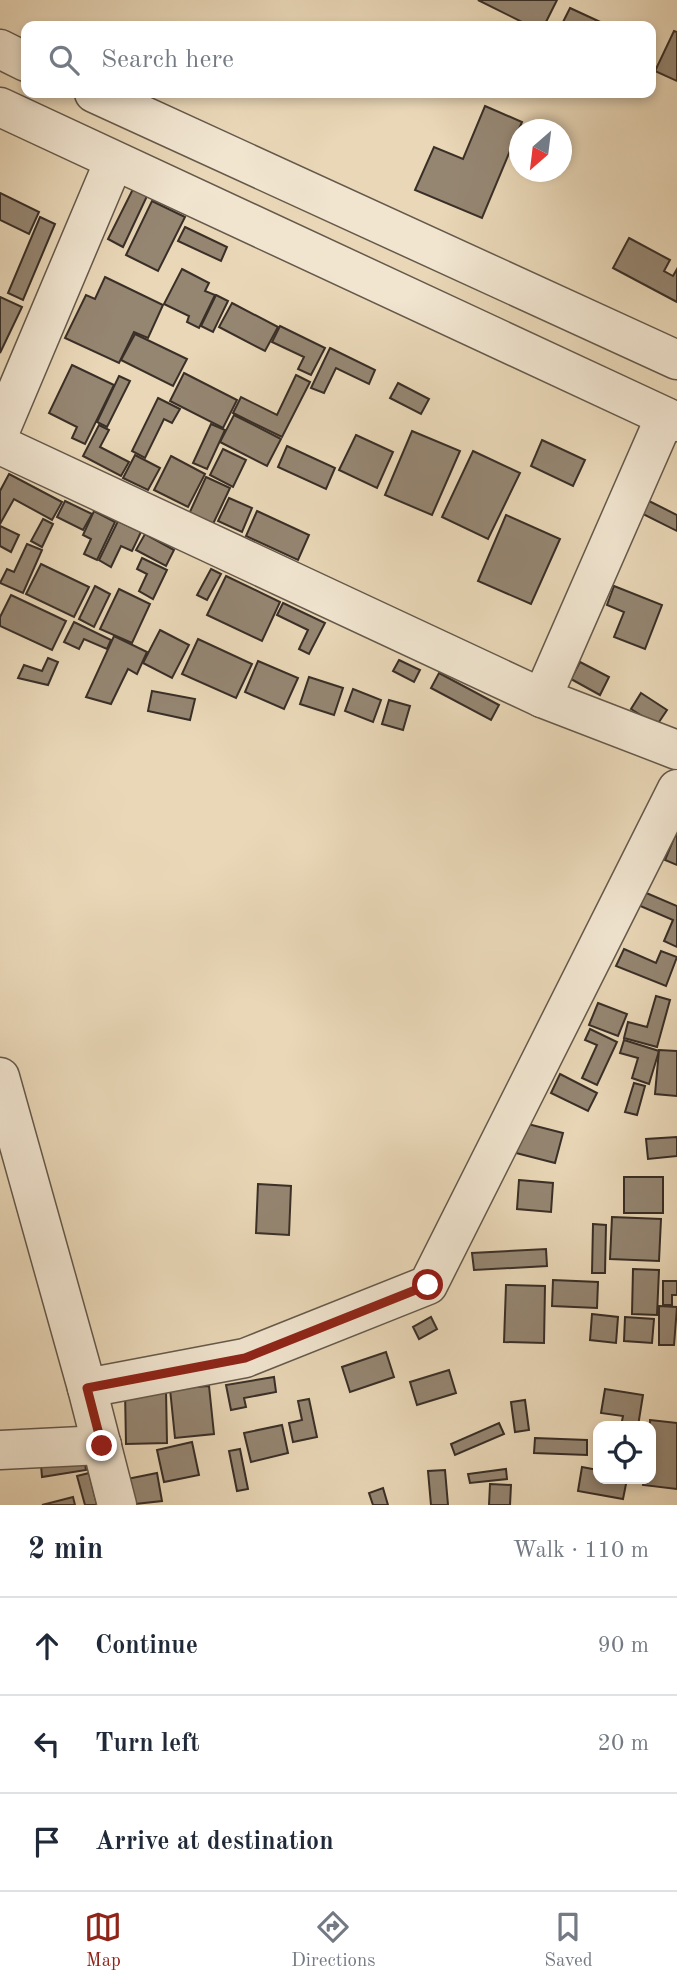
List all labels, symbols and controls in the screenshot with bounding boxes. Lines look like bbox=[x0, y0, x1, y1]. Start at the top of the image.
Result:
search box bbox=[21, 21, 656, 98]
icon: search bbox=[45, 41, 83, 79]
text: Search here bbox=[101, 47, 234, 73]
north arrow bbox=[509, 119, 572, 182]
route start bbox=[412, 1269, 443, 1300]
map controls bbox=[593, 1421, 656, 1484]
button: locate bbox=[593, 1421, 656, 1484]
route end bbox=[86, 1430, 117, 1461]
text: 2 min bbox=[28, 1535, 103, 1565]
text: Walk · 110 m bbox=[513, 1539, 649, 1562]
icon: ahead bbox=[28, 1627, 66, 1665]
text: Continue bbox=[95, 1633, 198, 1659]
text: 90 m bbox=[598, 1634, 649, 1657]
icon: left bbox=[28, 1725, 66, 1763]
text: Turn left bbox=[95, 1731, 200, 1757]
text: 20 m bbox=[598, 1732, 649, 1755]
icon: arrive bbox=[28, 1823, 66, 1861]
text: Arrive at destination bbox=[95, 1829, 334, 1855]
tab: Map bbox=[84, 1908, 122, 1973]
tab: Directions bbox=[291, 1908, 376, 1973]
tab: Saved bbox=[544, 1908, 593, 1973]

